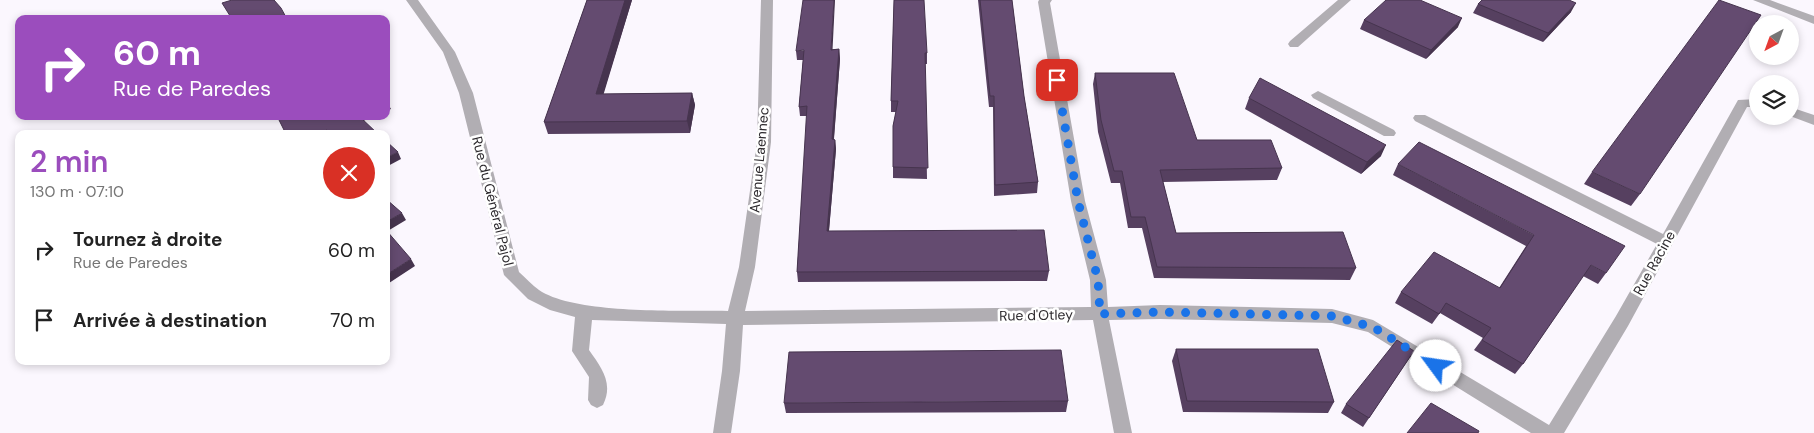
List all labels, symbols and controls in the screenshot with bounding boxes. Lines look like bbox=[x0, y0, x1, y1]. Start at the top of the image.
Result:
north arrow bbox=[1749, 15, 1799, 65]
map controls bbox=[1749, 15, 1799, 125]
text: 60 m bbox=[113, 30, 201, 76]
icon: right bbox=[30, 35, 95, 100]
pin bbox=[1036, 59, 1078, 101]
icon: arrive bbox=[1043, 66, 1071, 94]
text: Rue de Paredes bbox=[113, 74, 271, 103]
button: layers bbox=[1749, 75, 1799, 125]
street label: Avenue Laennec bbox=[745, 106, 773, 214]
street label: Rue du Général Pajol bbox=[468, 134, 518, 268]
text: 2 min bbox=[30, 142, 108, 181]
button: close bbox=[323, 147, 375, 199]
text: 130 m · 07:10 bbox=[30, 181, 124, 202]
text: Tournez à droite bbox=[73, 227, 223, 252]
street label: Rue Racine bbox=[1629, 228, 1679, 298]
icon: right bbox=[30, 236, 58, 264]
text: 60 m bbox=[328, 238, 375, 263]
text: Rue de Paredes bbox=[73, 252, 188, 273]
street label: Rue d'Otley bbox=[999, 305, 1073, 325]
icon: arrive bbox=[30, 306, 58, 334]
text: Arrivée à destination bbox=[73, 308, 267, 333]
text: 70 m bbox=[330, 308, 375, 333]
position arrow bbox=[1409, 339, 1461, 391]

